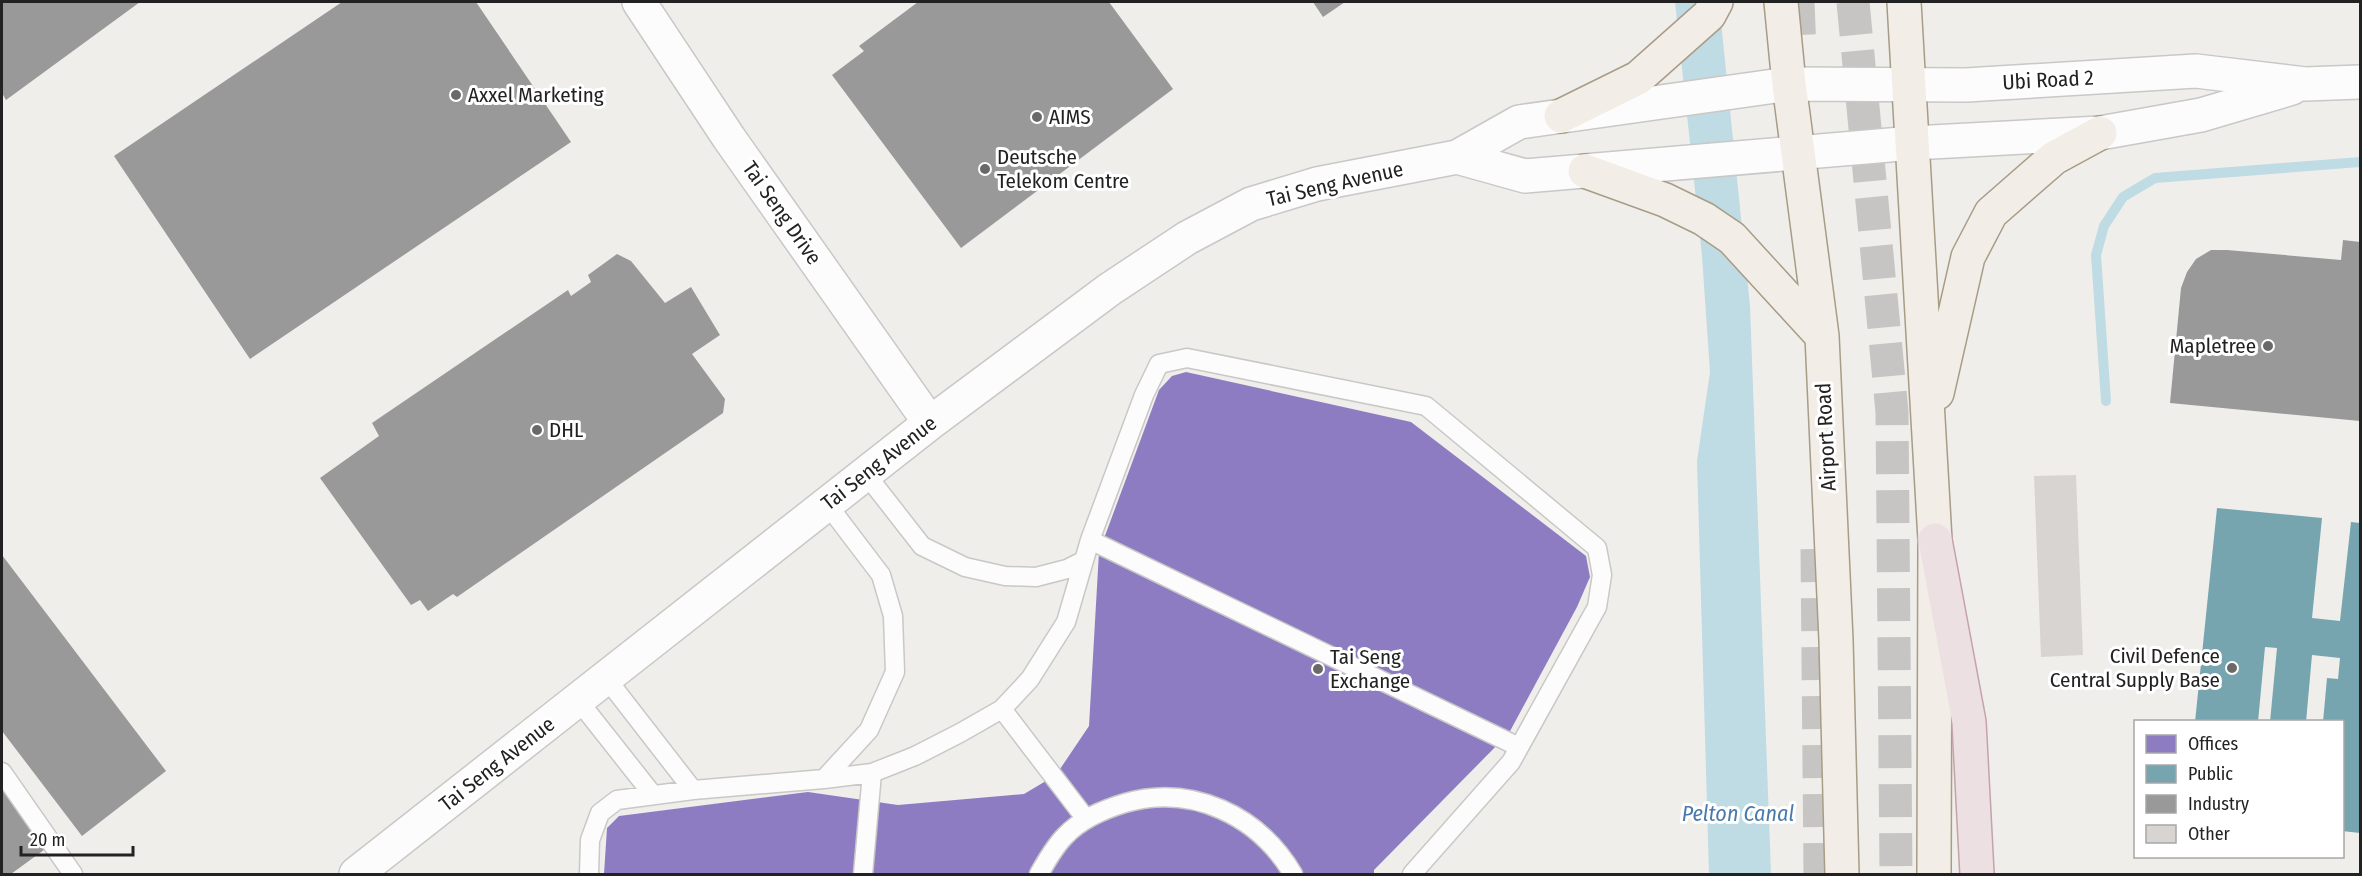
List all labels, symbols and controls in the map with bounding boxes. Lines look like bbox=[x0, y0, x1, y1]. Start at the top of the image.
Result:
street label: Ubi Road 2 bbox=[2002, 65, 2094, 95]
place label: Axxel Marketing bbox=[468, 82, 604, 108]
marker: Axxel Marketing bbox=[449, 88, 463, 102]
place label: AIMS bbox=[1049, 104, 1091, 130]
marker: AIMS bbox=[1030, 110, 1044, 124]
place label: Deutsche Telekom Centre bbox=[997, 144, 1129, 194]
street label: Tai Seng Drive bbox=[737, 156, 827, 270]
street label: Tai Seng Avenue bbox=[1264, 156, 1406, 212]
marker: Deutsche Telekom Centre bbox=[978, 162, 992, 176]
place label: Mapletree bbox=[2169, 333, 2256, 359]
marker: Mapletree bbox=[2261, 339, 2275, 353]
street label: Airport Road bbox=[1810, 382, 1842, 492]
street label: Tai Seng Avenue bbox=[816, 410, 942, 516]
place label: DHL bbox=[549, 417, 584, 443]
marker: DHL bbox=[530, 423, 544, 437]
place label: Civil Defence Central Supply Base bbox=[2050, 643, 2220, 693]
place label: Tai Seng Exchange bbox=[1330, 644, 1410, 694]
marker: Civil Defence Central Supply Base bbox=[2225, 661, 2239, 675]
marker: Tai Seng Exchange bbox=[1311, 662, 1325, 676]
street label: Tai Seng Avenue bbox=[434, 711, 560, 817]
legend bbox=[2134, 720, 2344, 858]
text: Offices bbox=[2188, 733, 2238, 755]
text: Public bbox=[2188, 763, 2233, 785]
text: Industry bbox=[2188, 793, 2249, 815]
water label: Pelton Canal bbox=[1682, 800, 1794, 827]
scale bar bbox=[21, 819, 134, 857]
text: Other bbox=[2188, 823, 2231, 845]
text: 20 m bbox=[30, 829, 65, 851]

